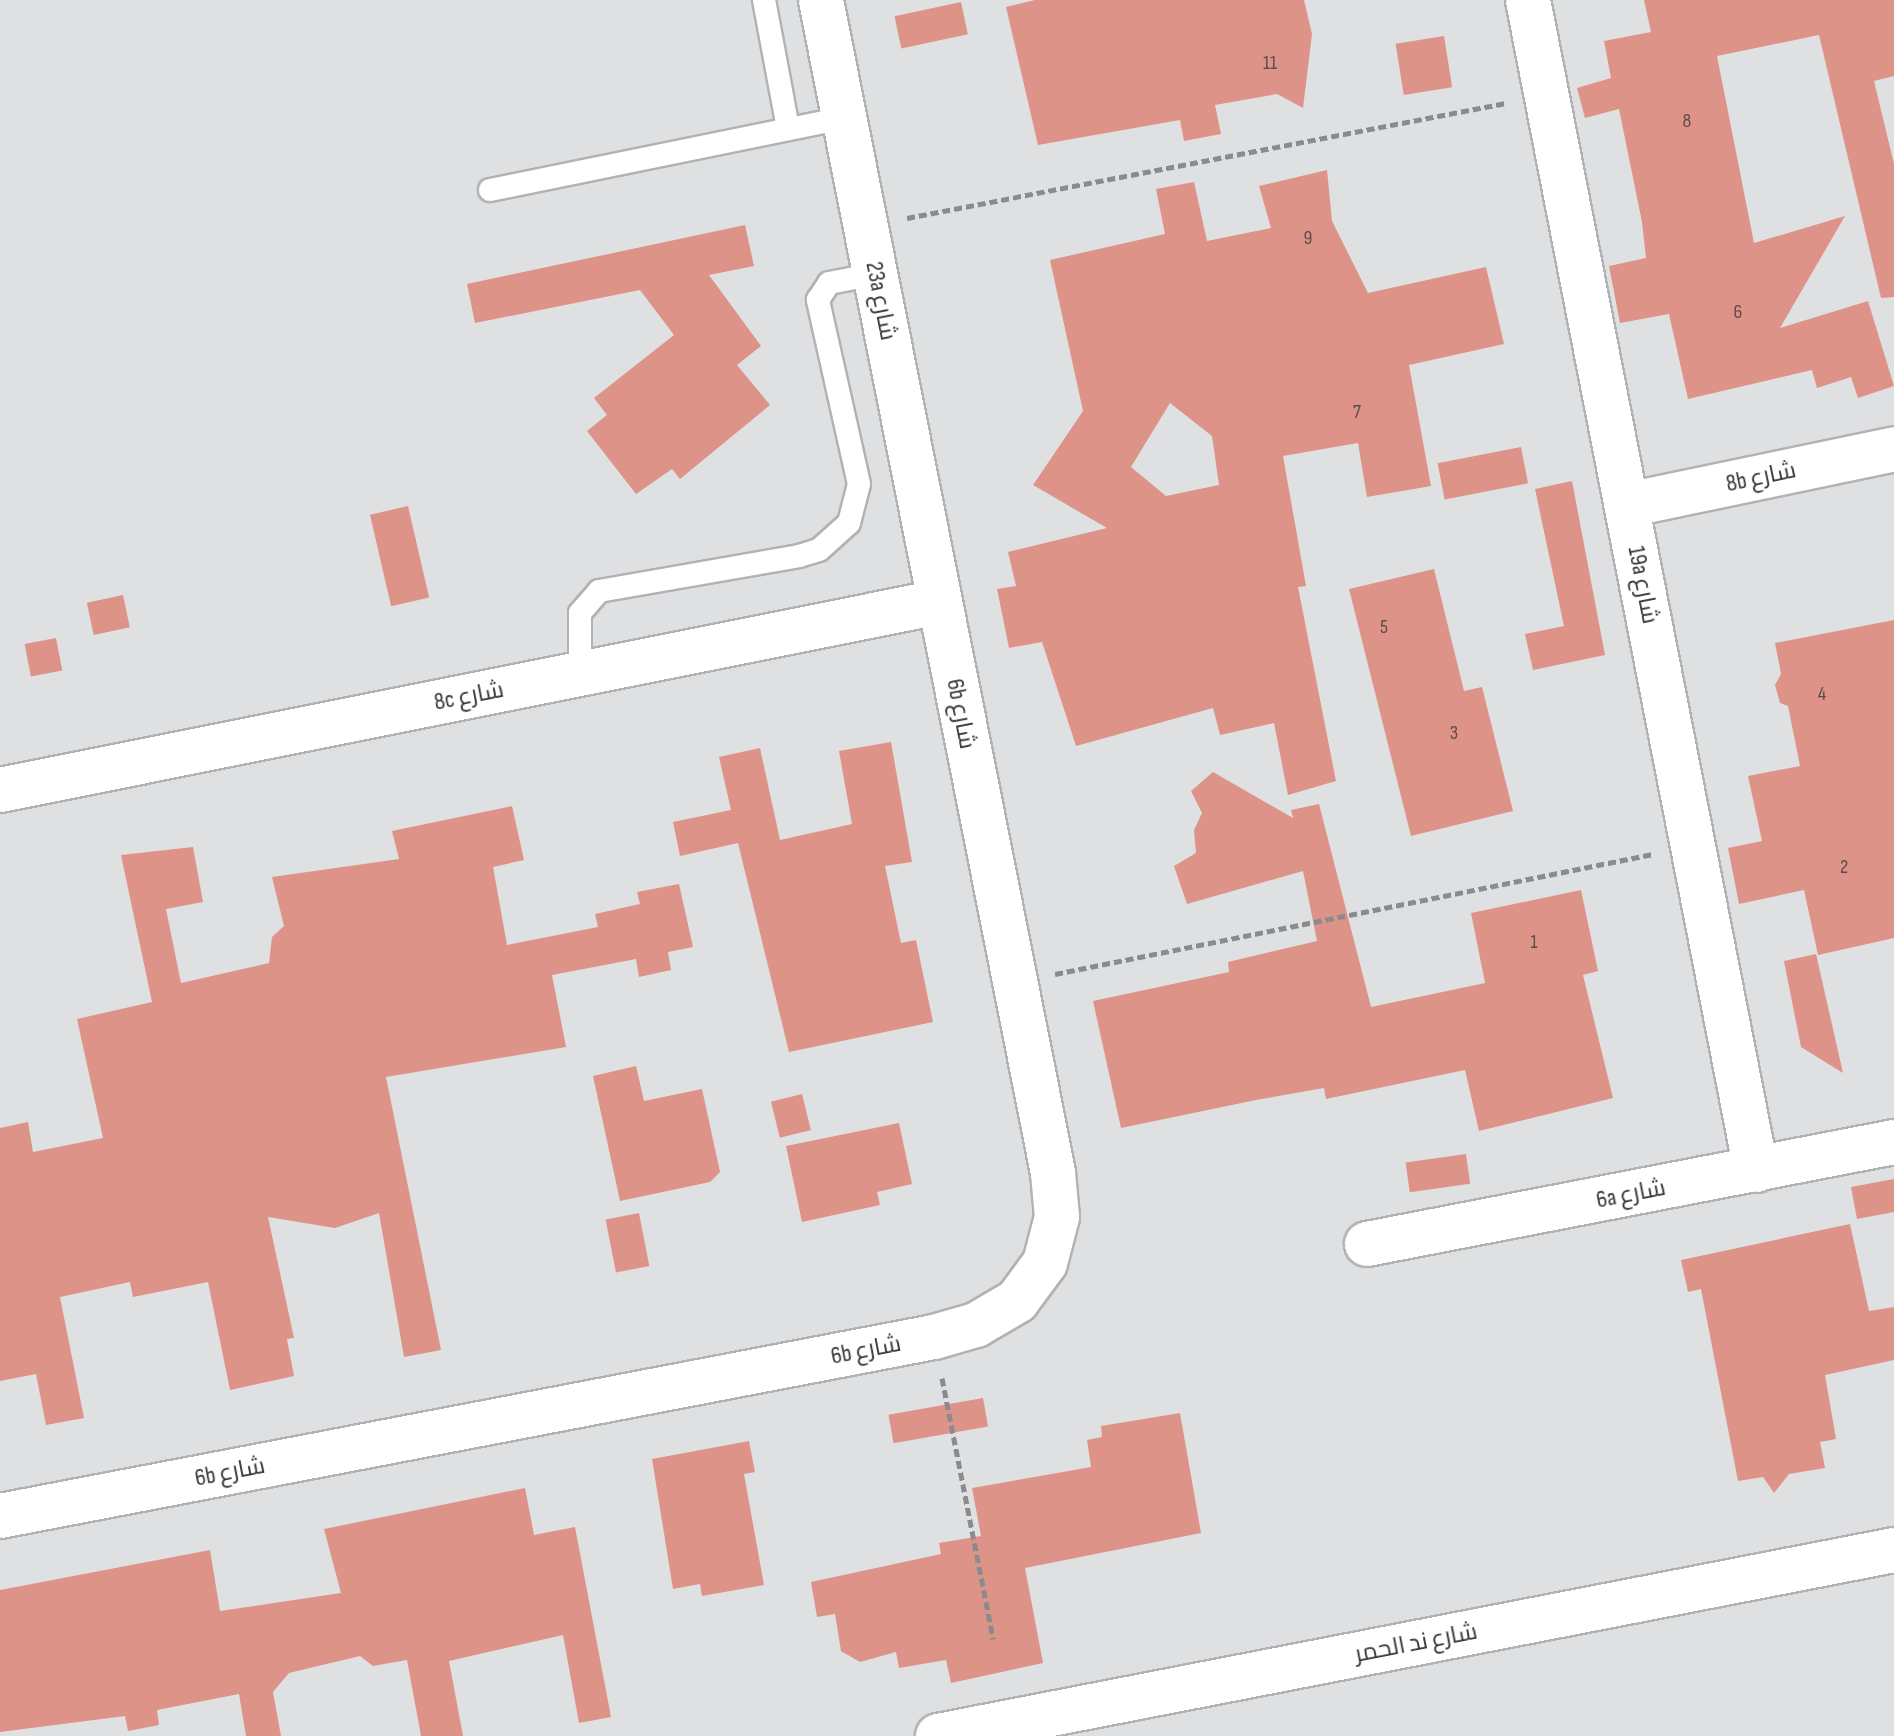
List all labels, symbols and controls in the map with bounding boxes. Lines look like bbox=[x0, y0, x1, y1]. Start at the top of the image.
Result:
house number: 11 bbox=[1263, 51, 1277, 75]
house number: 8 bbox=[1683, 109, 1691, 133]
house number: 9 bbox=[1304, 226, 1312, 250]
street label: 23a شارع bbox=[859, 259, 903, 343]
house number: 6 bbox=[1734, 300, 1742, 324]
house number: 7 bbox=[1353, 400, 1361, 424]
street label: 8b شارع bbox=[1723, 456, 1799, 498]
street label: 19a شارع bbox=[1621, 544, 1665, 626]
house number: 5 bbox=[1380, 615, 1388, 639]
street label: 8c شارع bbox=[432, 675, 506, 717]
street label: 6b شارع bbox=[940, 677, 982, 751]
house number: 4 bbox=[1818, 682, 1826, 706]
house number: 3 bbox=[1450, 721, 1458, 745]
house number: 2 bbox=[1840, 855, 1848, 879]
house number: 1 bbox=[1531, 930, 1537, 954]
street label: 6a شارع bbox=[1594, 1173, 1668, 1215]
street label: 6b شارع bbox=[829, 1329, 903, 1371]
street label: 6b شارع bbox=[193, 1451, 267, 1493]
street label: شارع ند الحمر bbox=[1352, 1617, 1480, 1669]

